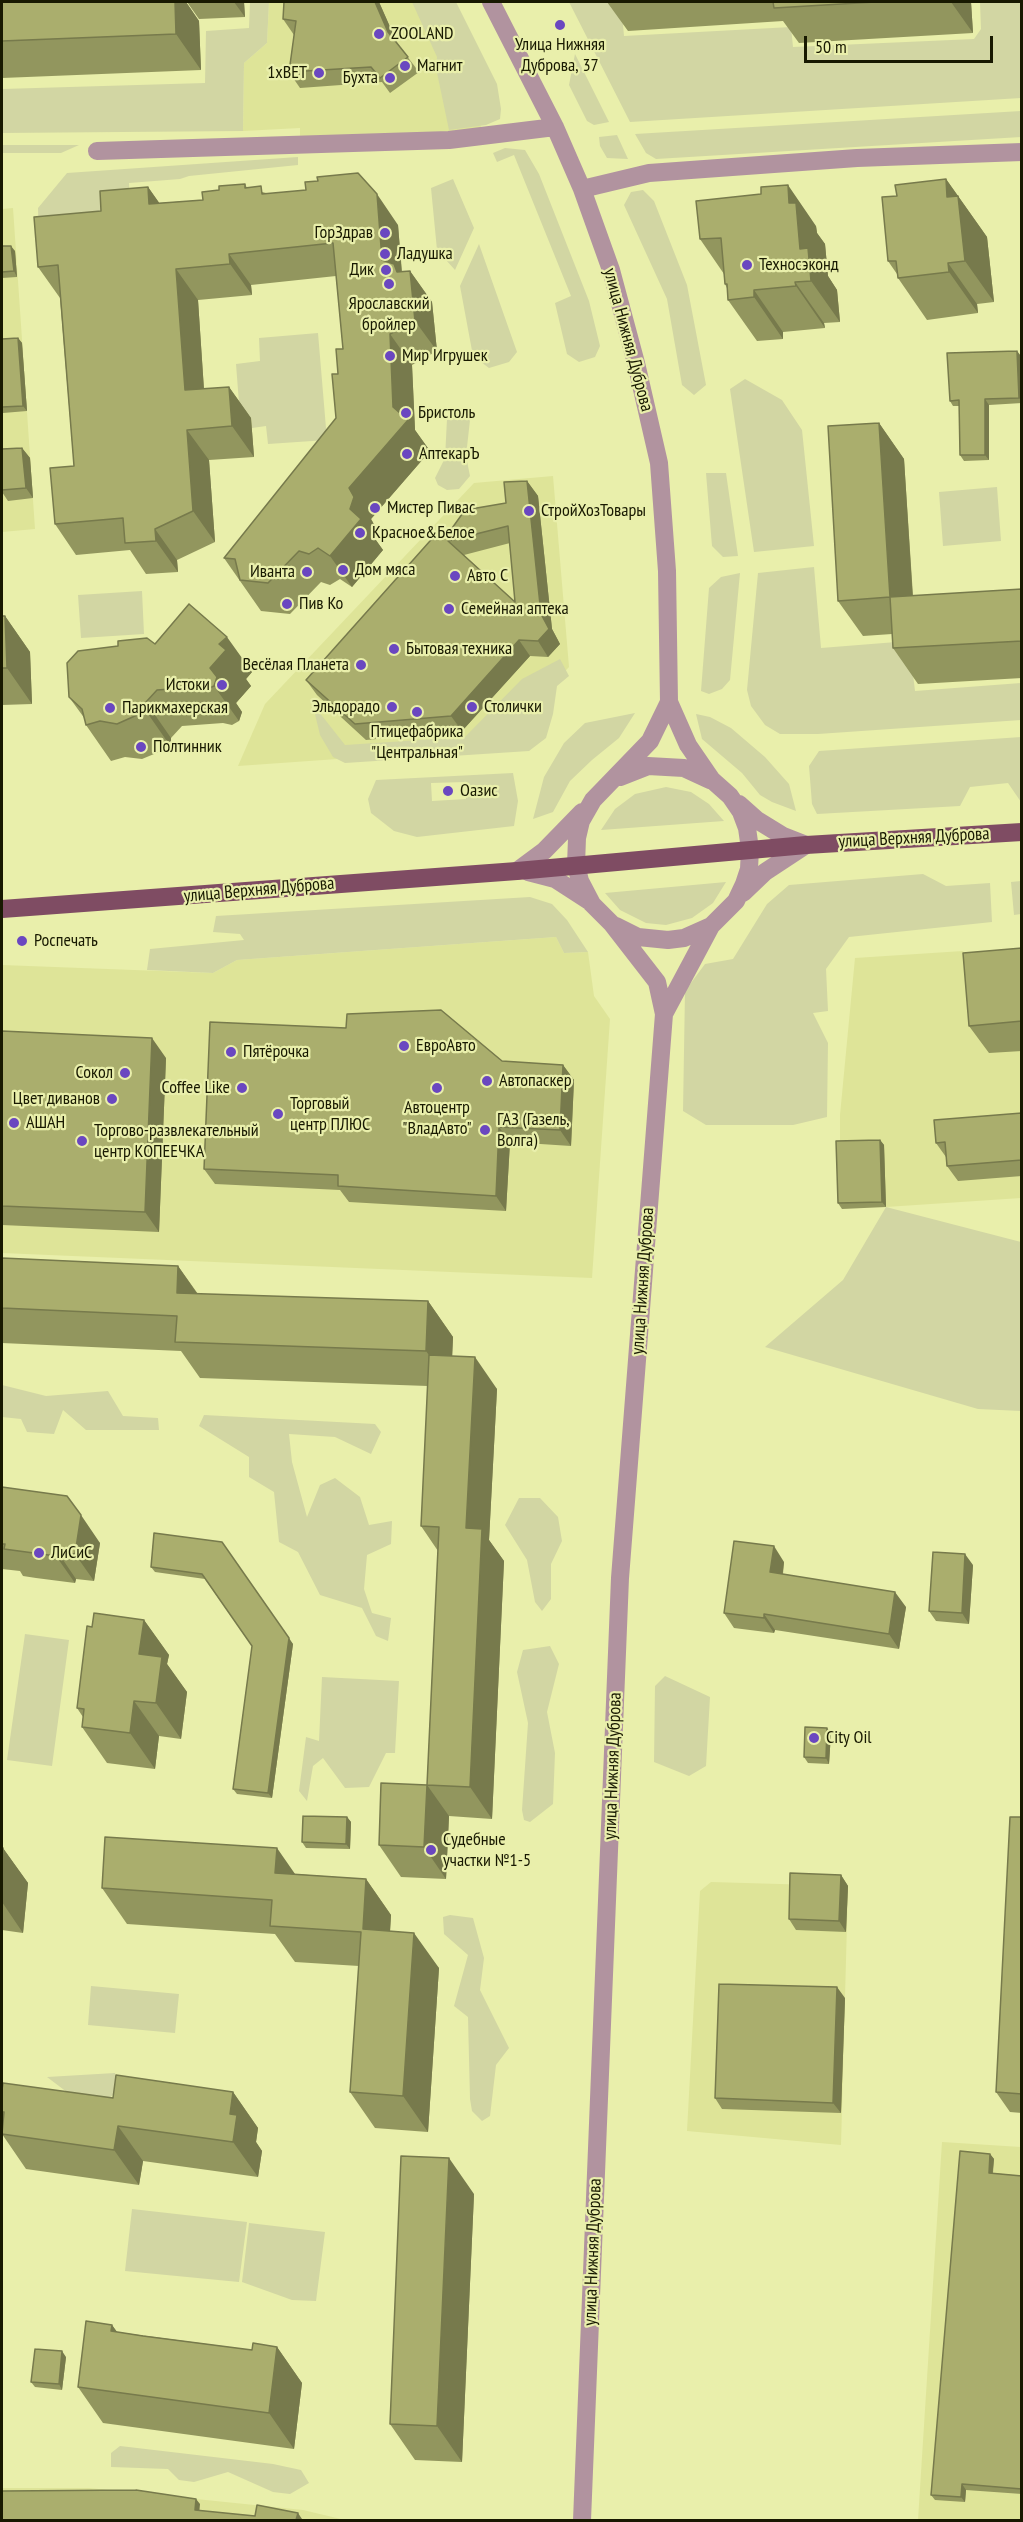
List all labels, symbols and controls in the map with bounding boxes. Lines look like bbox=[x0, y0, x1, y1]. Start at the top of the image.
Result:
marker: Улица Нижняя Дуброва, 37 bbox=[553, 18, 567, 32]
place label: ZOOLAND bbox=[391, 23, 454, 45]
scale bar bbox=[807, 24, 996, 62]
marker: ZOOLAND bbox=[372, 27, 386, 41]
place label: Улица Нижняя Дуброва, 37 bbox=[515, 34, 605, 76]
text: 50 m bbox=[815, 35, 847, 58]
place label: Магнит bbox=[417, 55, 462, 77]
marker: Магнит bbox=[398, 59, 412, 73]
place label: 1xBET bbox=[267, 62, 307, 84]
marker: 1xBET bbox=[312, 66, 326, 80]
place label: Бухта bbox=[343, 67, 378, 89]
marker: Бухта bbox=[383, 71, 397, 85]
place label: ГорЗдрав bbox=[315, 222, 373, 244]
marker: ГорЗдрав bbox=[378, 226, 392, 240]
place label: Ладушка bbox=[397, 243, 453, 265]
marker: Ладушка bbox=[378, 247, 392, 261]
place label: Техносэконд bbox=[759, 254, 839, 276]
marker: Техносэконд bbox=[740, 258, 754, 272]
place label: Дик bbox=[349, 259, 374, 281]
marker: Дик bbox=[379, 263, 393, 277]
street label: улица Нижняя Дуброва bbox=[598, 266, 658, 414]
marker: Ярославский бройлер bbox=[382, 277, 396, 291]
place label: Ярославский бройлер bbox=[348, 293, 430, 336]
place label: Мир Игрушек bbox=[402, 345, 488, 367]
marker: Мир Игрушек bbox=[383, 349, 397, 363]
place label: Бристоль bbox=[418, 402, 475, 424]
marker: Бристоль bbox=[399, 406, 413, 420]
place label: АптекарЪ bbox=[419, 443, 479, 465]
marker: АптекарЪ bbox=[400, 447, 414, 461]
place label: Мистер Пивас bbox=[387, 497, 475, 519]
place label: СтройХозТовары bbox=[541, 500, 646, 522]
marker: Мистер Пивас bbox=[368, 501, 382, 515]
marker: СтройХозТовары bbox=[522, 504, 536, 518]
place label: Красное&Белое bbox=[372, 522, 475, 544]
marker: Красное&Белое bbox=[353, 526, 367, 540]
place label: Дом мяса bbox=[355, 559, 415, 581]
place label: Иванта bbox=[250, 561, 295, 583]
marker: Дом мяса bbox=[336, 563, 350, 577]
marker: Иванта bbox=[300, 565, 314, 579]
place label: Авто С bbox=[467, 565, 508, 587]
marker: Авто С bbox=[448, 569, 462, 583]
place label: Пив Ко bbox=[299, 593, 343, 615]
marker: Пив Ко bbox=[280, 597, 294, 611]
place label: Семейная аптека bbox=[461, 598, 569, 620]
marker: Семейная аптека bbox=[442, 602, 456, 616]
place label: Бытовая техника bbox=[406, 638, 512, 660]
marker: Бытовая техника bbox=[387, 642, 401, 656]
place label: Весёлая Планета bbox=[242, 654, 349, 676]
marker: Весёлая Планета bbox=[354, 658, 368, 672]
place label: Истоки bbox=[166, 674, 210, 696]
marker: Истоки bbox=[215, 678, 229, 692]
place label: Эльдорадо bbox=[312, 696, 380, 718]
place label: Столички bbox=[484, 696, 542, 718]
place label: Парикмахерская bbox=[122, 697, 228, 719]
marker: Эльдорадо bbox=[385, 700, 399, 714]
marker: Столички bbox=[465, 700, 479, 714]
marker: Парикмахерская bbox=[103, 701, 117, 715]
marker: Птицефабрика "Центральная" bbox=[410, 705, 424, 719]
place label: Птицефабрика "Центральная" bbox=[370, 721, 464, 764]
place label: Полтинник bbox=[153, 736, 222, 758]
marker: Полтинник bbox=[134, 740, 148, 754]
place label: Оазис bbox=[460, 780, 498, 802]
marker: Оазис bbox=[441, 784, 455, 798]
street label: улица Верхняя Дуброва bbox=[838, 823, 990, 853]
street label: улица Верхняя Дуброва bbox=[183, 873, 335, 907]
place label: Роспечать bbox=[34, 930, 98, 952]
marker: Роспечать bbox=[15, 934, 29, 948]
place label: ЕвроАвто bbox=[416, 1035, 476, 1057]
marker: ЕвроАвто bbox=[397, 1039, 411, 1053]
place label: Пятёрочка bbox=[243, 1041, 309, 1063]
marker: Пятёрочка bbox=[224, 1045, 238, 1059]
place label: Сокол bbox=[76, 1062, 113, 1084]
marker: Сокол bbox=[118, 1066, 132, 1080]
place label: Автопаскер bbox=[499, 1070, 572, 1092]
marker: Автопаскер bbox=[480, 1074, 494, 1088]
place label: Coffee Like bbox=[161, 1077, 230, 1099]
marker: Coffee Like bbox=[235, 1081, 249, 1095]
marker: Автоцентр "ВладАвто" bbox=[430, 1081, 444, 1095]
place label: Цвет диванов bbox=[13, 1088, 100, 1110]
marker: Цвет диванов bbox=[105, 1092, 119, 1106]
place label: Торговый центр ПЛЮС bbox=[290, 1093, 370, 1136]
place label: Автоцентр "ВладАвто" bbox=[402, 1097, 472, 1140]
marker: Торговый центр ПЛЮС bbox=[271, 1107, 285, 1121]
place label: ГАЗ (Газель, Волга) bbox=[497, 1109, 570, 1152]
place label: АШАН bbox=[26, 1112, 65, 1134]
marker: АШАН bbox=[7, 1116, 21, 1130]
place label: Торгово-развлекательный центр КОПЕЕЧКА bbox=[94, 1120, 259, 1162]
marker: ГАЗ (Газель, Волга) bbox=[478, 1123, 492, 1137]
marker: Торгово-развлекательный центр КОПЕЕЧКА bbox=[75, 1134, 89, 1148]
street label: улица Нижняя Дуброва bbox=[627, 1207, 659, 1355]
place label: ЛиСиС bbox=[51, 1542, 92, 1564]
marker: ЛиСиС bbox=[32, 1546, 46, 1560]
street label: улица Нижняя Дуброва bbox=[600, 1692, 626, 1840]
place label: City Oil bbox=[826, 1727, 872, 1749]
marker: City Oil bbox=[807, 1731, 821, 1745]
place label: Судебные участки №1-5 bbox=[443, 1829, 531, 1872]
marker: Судебные участки №1-5 bbox=[424, 1843, 438, 1857]
street label: улица Нижняя Дуброва bbox=[580, 2178, 606, 2326]

